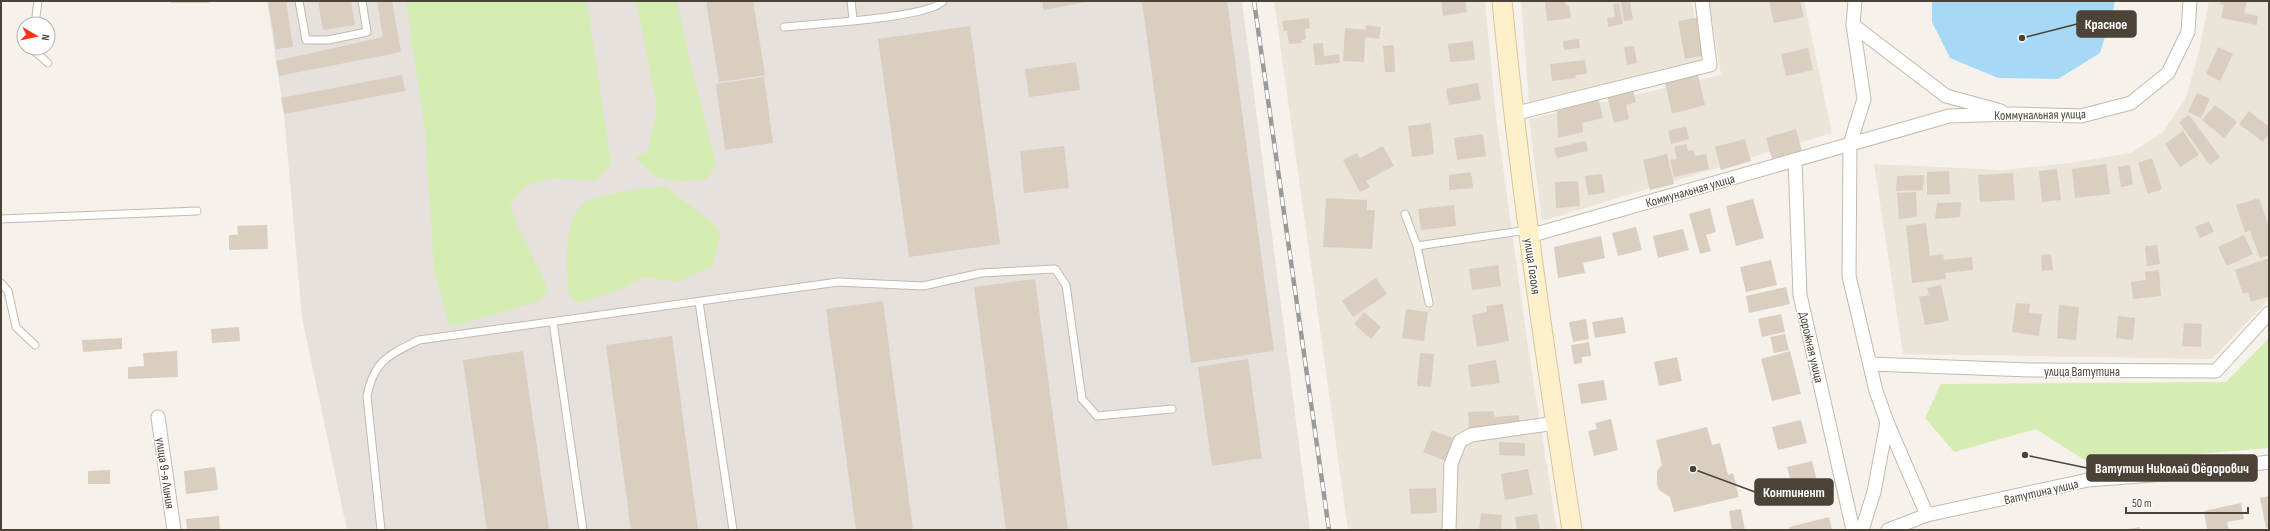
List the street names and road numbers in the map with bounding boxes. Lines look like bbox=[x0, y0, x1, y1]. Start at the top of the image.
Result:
street label: Коммунальная улица bbox=[1994, 106, 2086, 124]
street label: Коммунальная улица bbox=[1644, 171, 1737, 211]
street label: улица Гоголя bbox=[1520, 237, 1544, 295]
street label: Дорожная улица bbox=[1795, 310, 1827, 384]
street label: улица Ватутина bbox=[2044, 364, 2120, 380]
street label: улица 9-я Линия bbox=[152, 436, 178, 510]
street label: Ватутина улица bbox=[2002, 476, 2080, 508]

